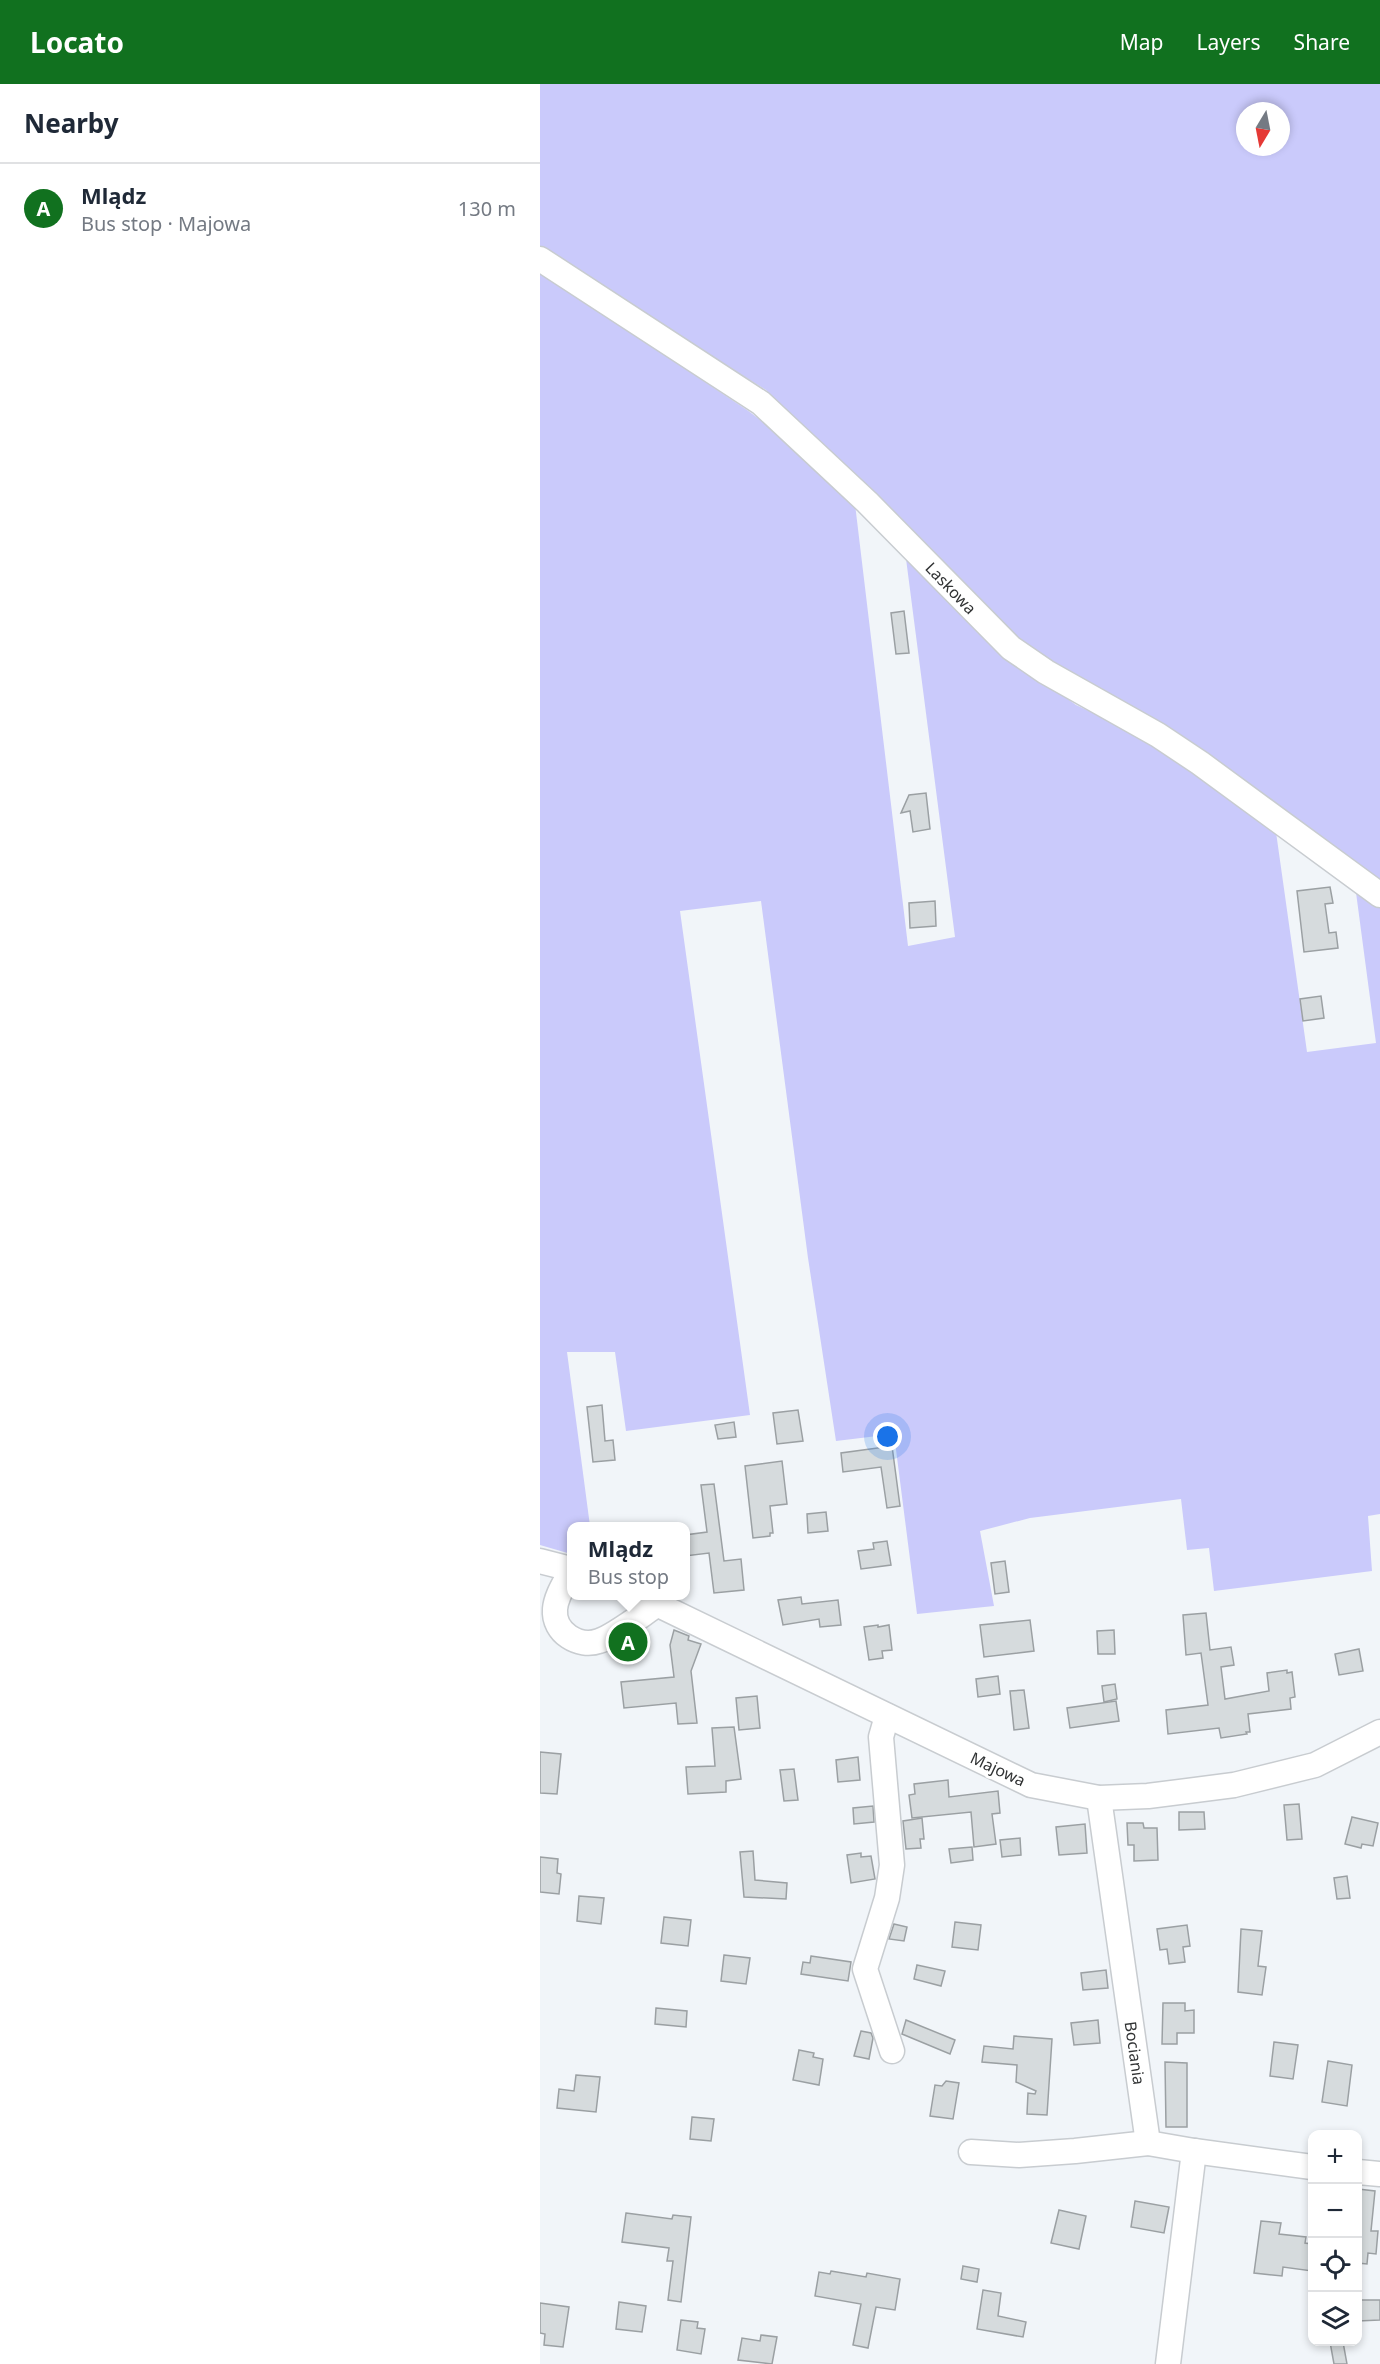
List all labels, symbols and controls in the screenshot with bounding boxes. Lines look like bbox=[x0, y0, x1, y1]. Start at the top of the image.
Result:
text: Locato bbox=[30, 23, 124, 61]
text: Map bbox=[1120, 28, 1164, 56]
text: Layers bbox=[1197, 28, 1261, 56]
text: Share bbox=[1294, 28, 1350, 56]
north arrow bbox=[1236, 102, 1290, 156]
text: Nearby bbox=[24, 105, 119, 141]
text: Mlądz bbox=[81, 180, 146, 210]
text: A bbox=[37, 195, 50, 222]
text: 130 m bbox=[458, 195, 516, 222]
text: Bus stop · Majowa bbox=[81, 210, 251, 237]
street label: Laskowa bbox=[921, 557, 981, 619]
your location bbox=[873, 1422, 902, 1451]
popup bbox=[567, 1522, 690, 1600]
text: Mlądz bbox=[588, 1533, 653, 1563]
text: Bus stop bbox=[588, 1563, 669, 1590]
pin: A bbox=[608, 1620, 647, 1664]
street label: Majowa bbox=[967, 1747, 1029, 1791]
street label: Bociania bbox=[1120, 2020, 1150, 2086]
map controls bbox=[1308, 2130, 1362, 2346]
button: + bbox=[1308, 2130, 1362, 2184]
button: − bbox=[1308, 2184, 1362, 2238]
button: locate bbox=[1308, 2238, 1362, 2292]
button: layers bbox=[1308, 2292, 1362, 2346]

